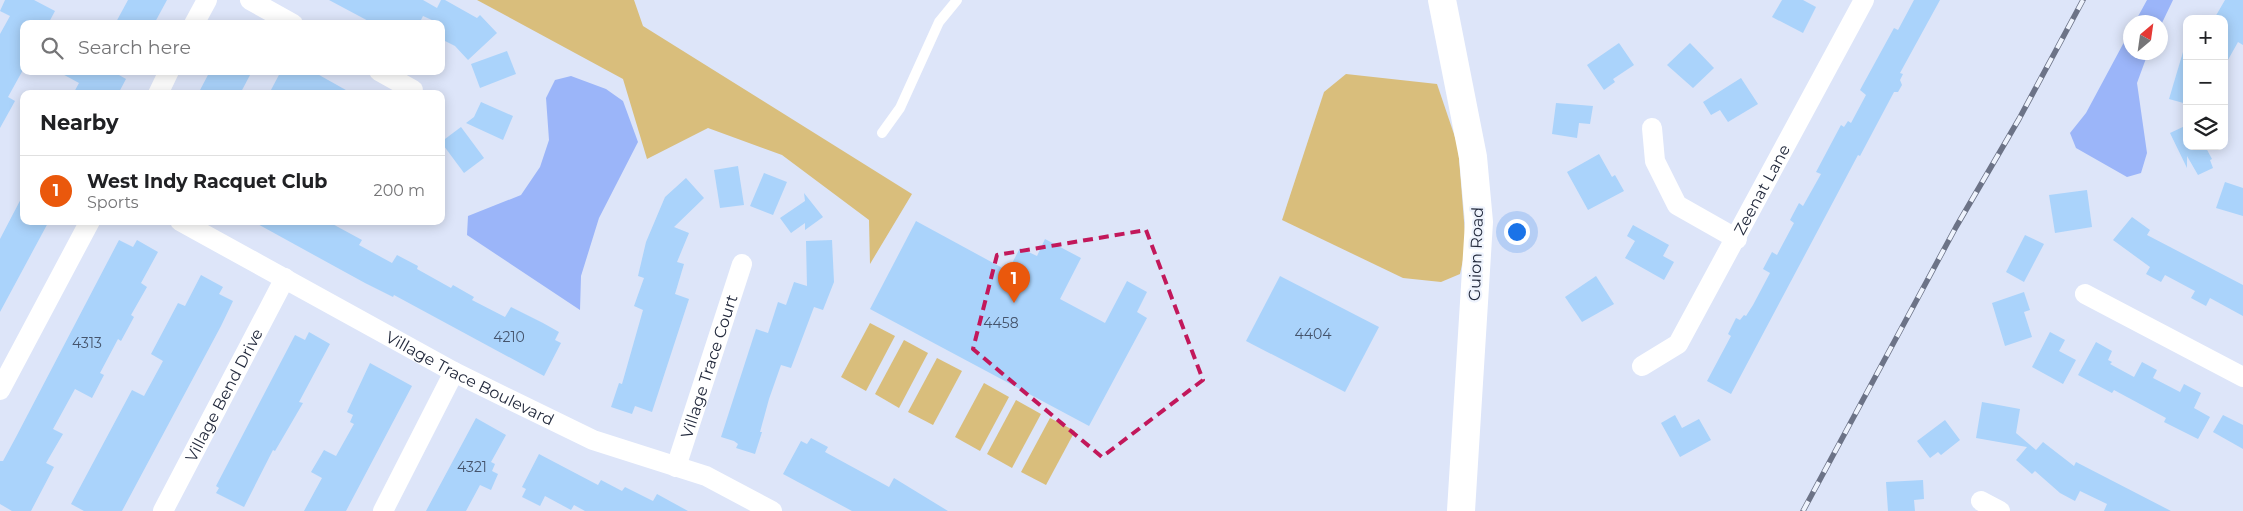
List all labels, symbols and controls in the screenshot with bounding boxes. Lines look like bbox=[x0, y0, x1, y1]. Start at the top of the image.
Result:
north arrow bbox=[2123, 15, 2168, 60]
map controls bbox=[2183, 15, 2228, 150]
button: + bbox=[2183, 15, 2228, 60]
search box bbox=[20, 20, 445, 75]
icon: search bbox=[38, 34, 66, 62]
text: Search here bbox=[78, 36, 191, 59]
button: − bbox=[2183, 60, 2228, 105]
button: layers bbox=[2183, 105, 2228, 150]
text: Nearby bbox=[40, 110, 119, 135]
street label: Zeenat Lane bbox=[1730, 141, 1794, 238]
text: West Indy Racquet Club bbox=[87, 170, 327, 193]
text: 1 bbox=[53, 181, 59, 200]
text: 200 m bbox=[374, 181, 425, 200]
text: Sports bbox=[87, 193, 139, 212]
street label: Guion Road bbox=[1465, 207, 1487, 301]
your location bbox=[1504, 219, 1530, 245]
pin: 1 bbox=[998, 262, 1030, 303]
street label: Village Trace Court bbox=[677, 291, 741, 440]
house number: 4458 bbox=[983, 314, 1019, 332]
street label: Village Bend Drive bbox=[181, 325, 266, 465]
house number: 4404 bbox=[1294, 325, 1332, 343]
street label: Village Trace Boulevard bbox=[383, 327, 557, 429]
house number: 4210 bbox=[493, 328, 525, 346]
house number: 4313 bbox=[72, 334, 102, 352]
house number: 4321 bbox=[457, 458, 487, 476]

